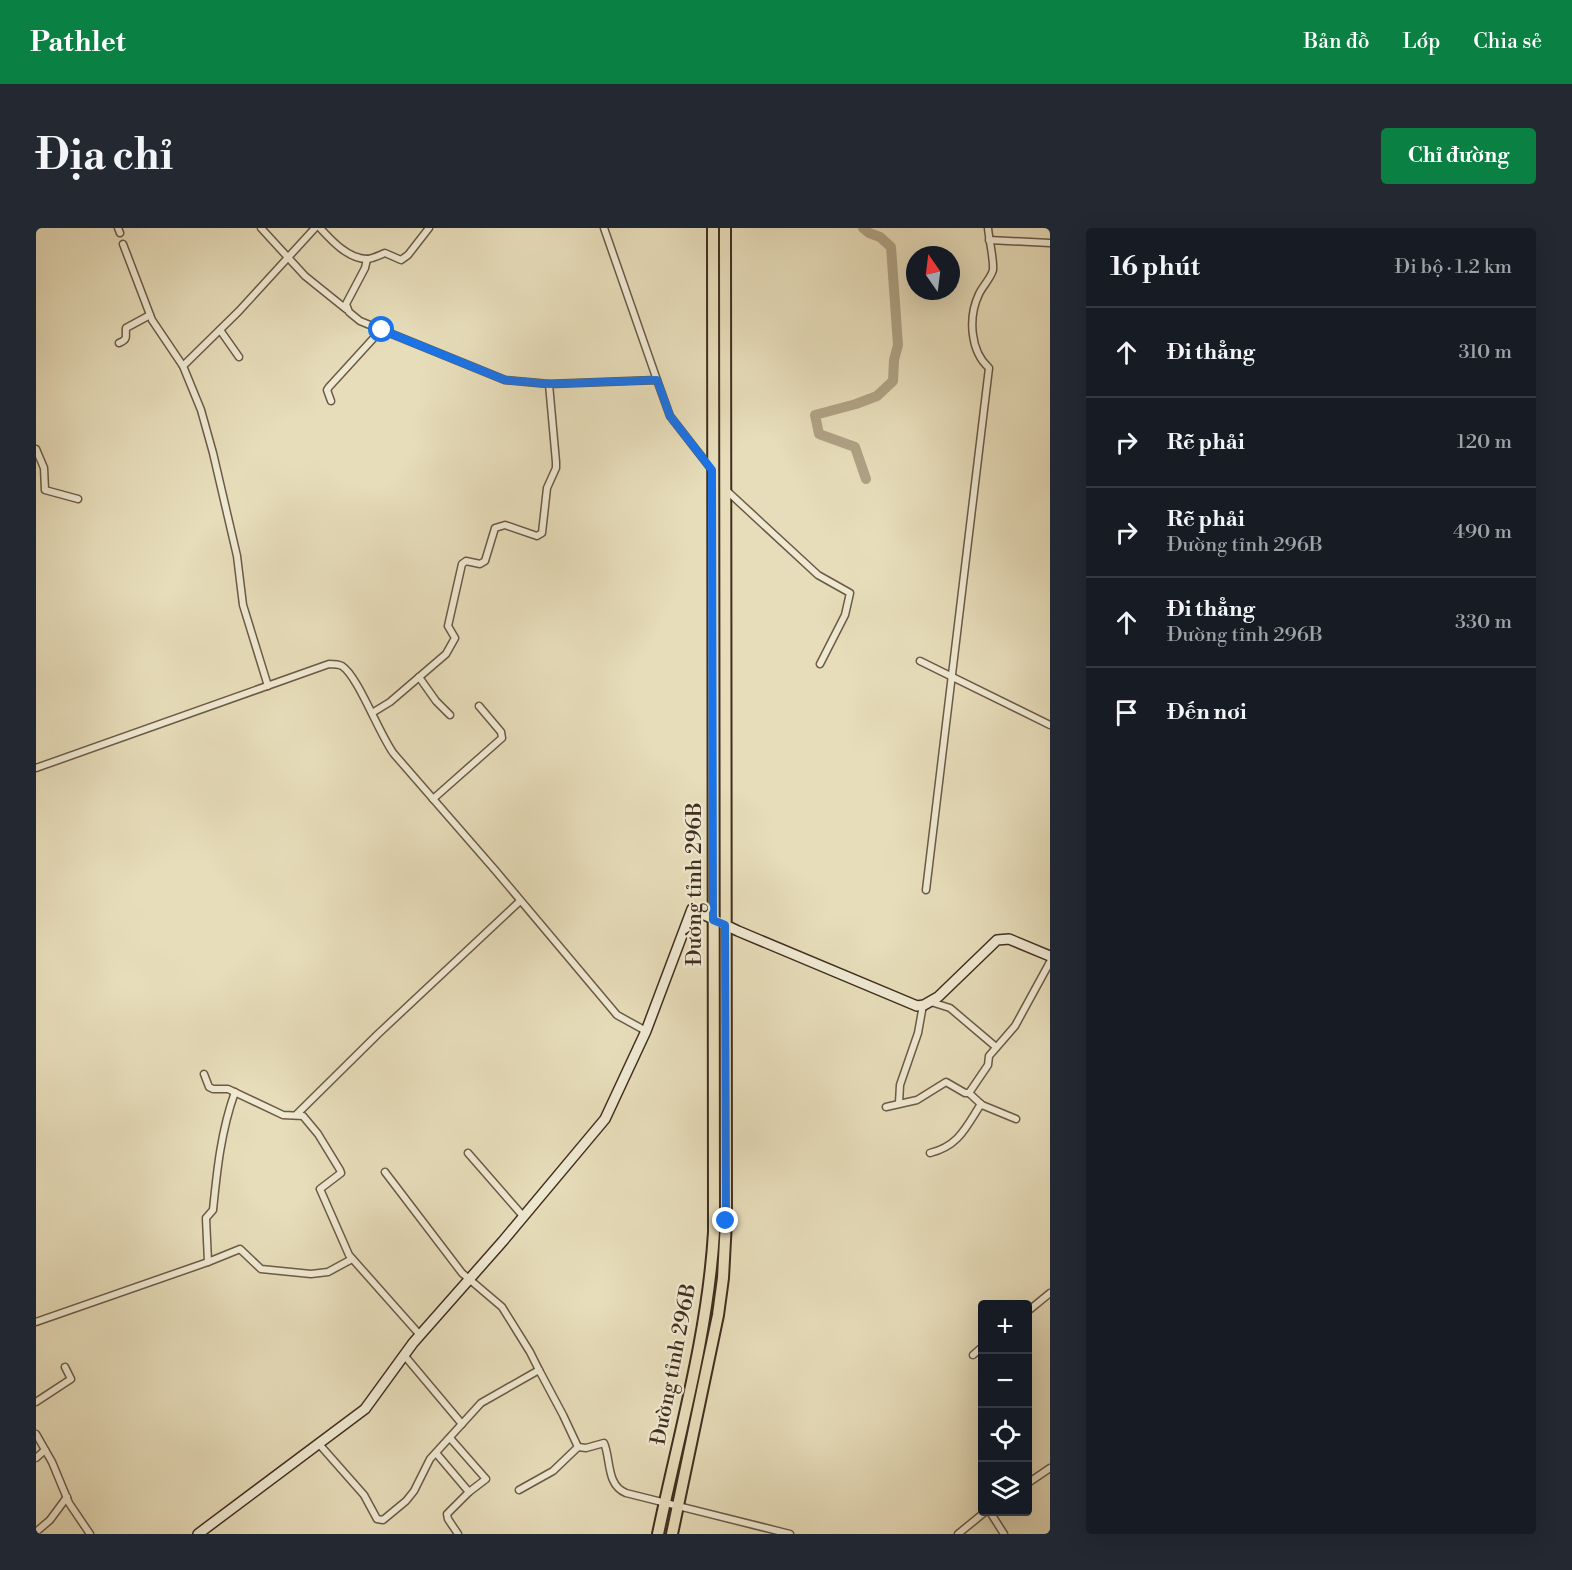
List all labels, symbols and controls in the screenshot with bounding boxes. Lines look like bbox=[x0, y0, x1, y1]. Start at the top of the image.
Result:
text: Pathlet bbox=[30, 25, 126, 60]
text: Bản đồ bbox=[1304, 29, 1370, 55]
text: Lớp bbox=[1403, 29, 1440, 55]
text: Chia sẻ bbox=[1473, 29, 1542, 55]
button: Chỉ đường bbox=[1381, 128, 1536, 184]
text: Địa chỉ bbox=[36, 130, 173, 183]
north arrow bbox=[906, 246, 960, 300]
text: 16 phút bbox=[1110, 251, 1200, 283]
text: Đi bộ · 1.2 km bbox=[1395, 255, 1512, 280]
route start bbox=[368, 316, 394, 342]
icon: ahead bbox=[1110, 336, 1143, 369]
text: Đi thẳng bbox=[1167, 339, 1255, 366]
text: 310 m bbox=[1459, 340, 1512, 365]
icon: right bbox=[1110, 426, 1143, 459]
text: Rẽ phải bbox=[1167, 429, 1245, 456]
text: 120 m bbox=[1457, 430, 1512, 455]
text: Rẽ phải bbox=[1167, 506, 1245, 533]
icon: right bbox=[1110, 516, 1143, 549]
text: 490 m bbox=[1453, 520, 1512, 545]
text: Đường tỉnh 296B bbox=[1167, 533, 1323, 558]
text: Đi thẳng bbox=[1167, 596, 1255, 623]
icon: ahead bbox=[1110, 606, 1143, 639]
text: 330 m bbox=[1455, 610, 1512, 635]
text: Đường tỉnh 296B bbox=[1167, 623, 1323, 648]
icon: arrive bbox=[1110, 696, 1143, 729]
text: Đến nơi bbox=[1167, 699, 1247, 726]
street label: Đường tỉnh 296B bbox=[682, 802, 708, 966]
route end bbox=[712, 1207, 738, 1233]
street label: Đường tỉnh 296B bbox=[646, 1281, 702, 1447]
map controls bbox=[978, 1300, 1032, 1516]
button: + bbox=[978, 1300, 1032, 1354]
button: − bbox=[978, 1354, 1032, 1408]
button: locate bbox=[978, 1408, 1032, 1462]
button: layers bbox=[978, 1462, 1032, 1516]

